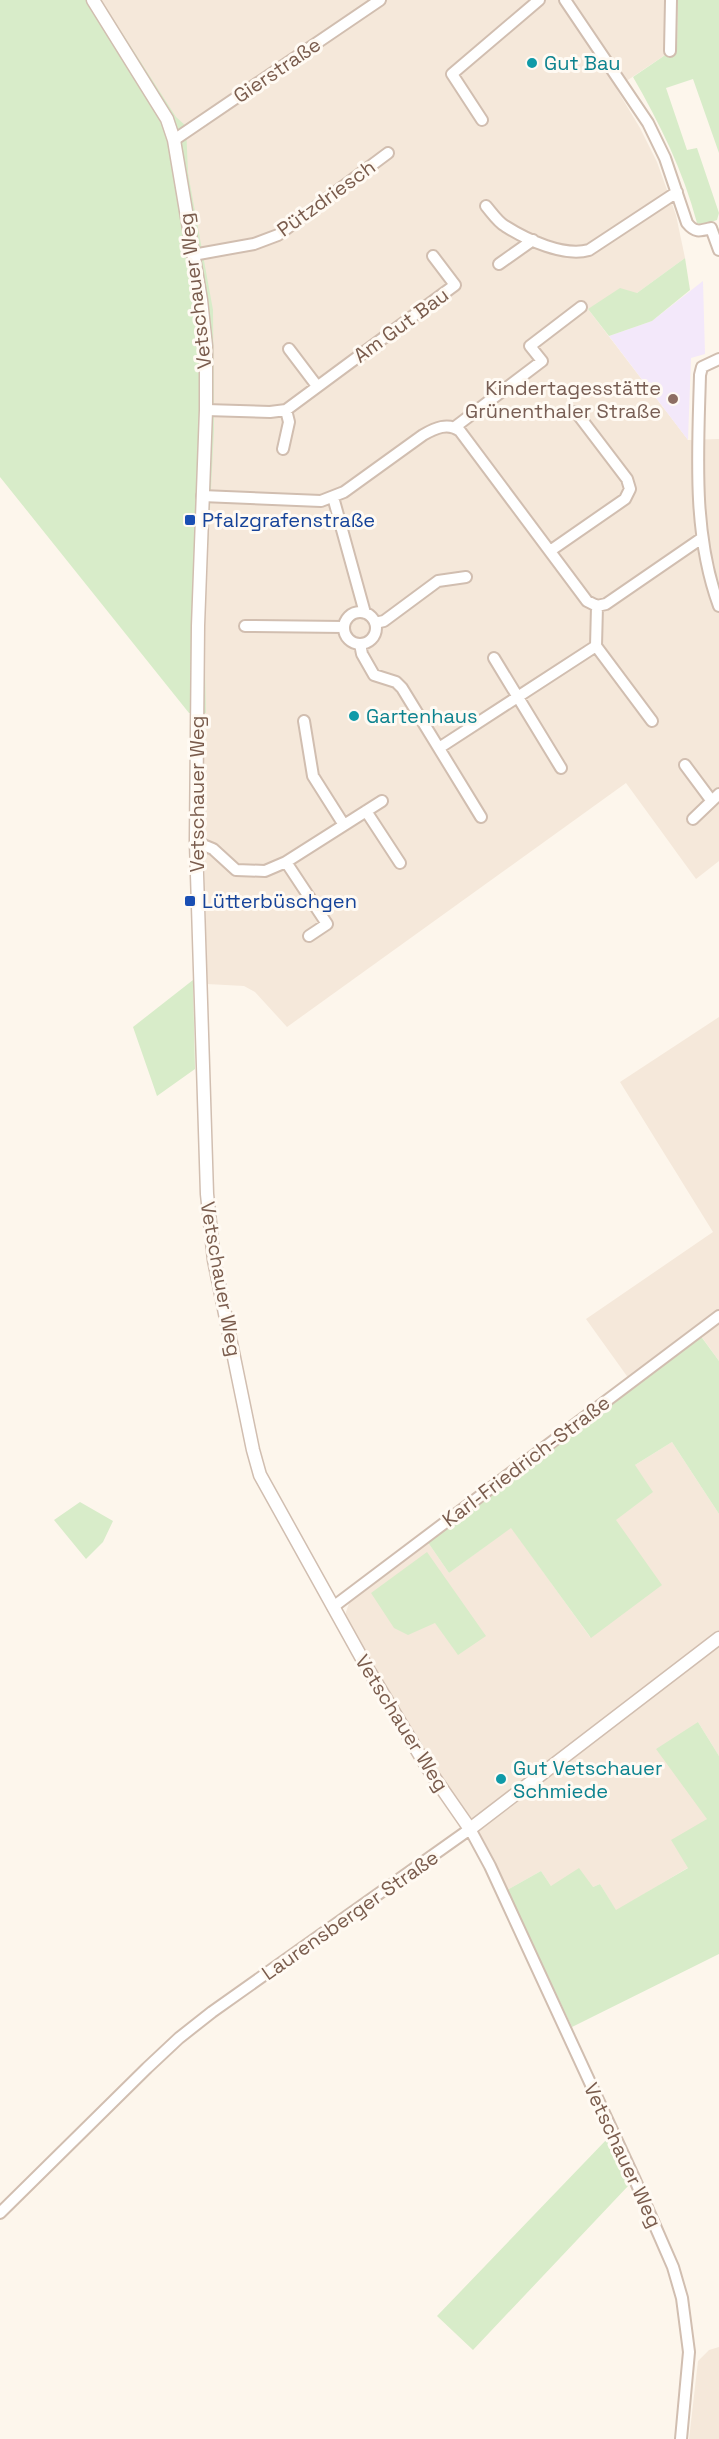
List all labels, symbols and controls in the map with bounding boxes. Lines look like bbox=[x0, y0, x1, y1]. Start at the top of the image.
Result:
street label: Gierstraße bbox=[228, 31, 326, 109]
place label: Gut Bau bbox=[544, 50, 621, 76]
marker: Gut Bau bbox=[525, 56, 539, 70]
street label: Pützdriesch bbox=[272, 154, 380, 242]
street label: Vetschauer Weg bbox=[173, 212, 217, 370]
street label: Am Gut Bau bbox=[348, 282, 454, 368]
place label: Kindertagesstätte Grünenthaler Straße bbox=[465, 375, 661, 424]
marker: Kindertagesstätte Grünenthaler Straße bbox=[666, 392, 680, 406]
place label: Pfalzgrafenstraße bbox=[202, 507, 375, 533]
marker: Pfalzgrafenstraße bbox=[183, 513, 197, 527]
place label: Gartenhaus bbox=[366, 703, 477, 729]
marker: Gartenhaus bbox=[347, 709, 361, 723]
street label: Vetschauer Weg bbox=[184, 716, 210, 872]
place label: Lütterbüschgen bbox=[202, 888, 357, 914]
marker: Lütterbüschgen bbox=[183, 894, 197, 908]
street label: Vetschauer Weg bbox=[195, 1200, 247, 1358]
street label: Karl-Friedrich-Straße bbox=[437, 1389, 615, 1533]
street label: Vetschauer Weg bbox=[349, 1650, 455, 1796]
place label: Gut Vetschauer Schmiede bbox=[513, 1755, 662, 1804]
marker: Gut Vetschauer Schmiede bbox=[494, 1772, 508, 1786]
street label: Laurensberger Straße bbox=[257, 1844, 443, 1986]
street label: Vetschauer Weg bbox=[578, 2078, 668, 2232]

